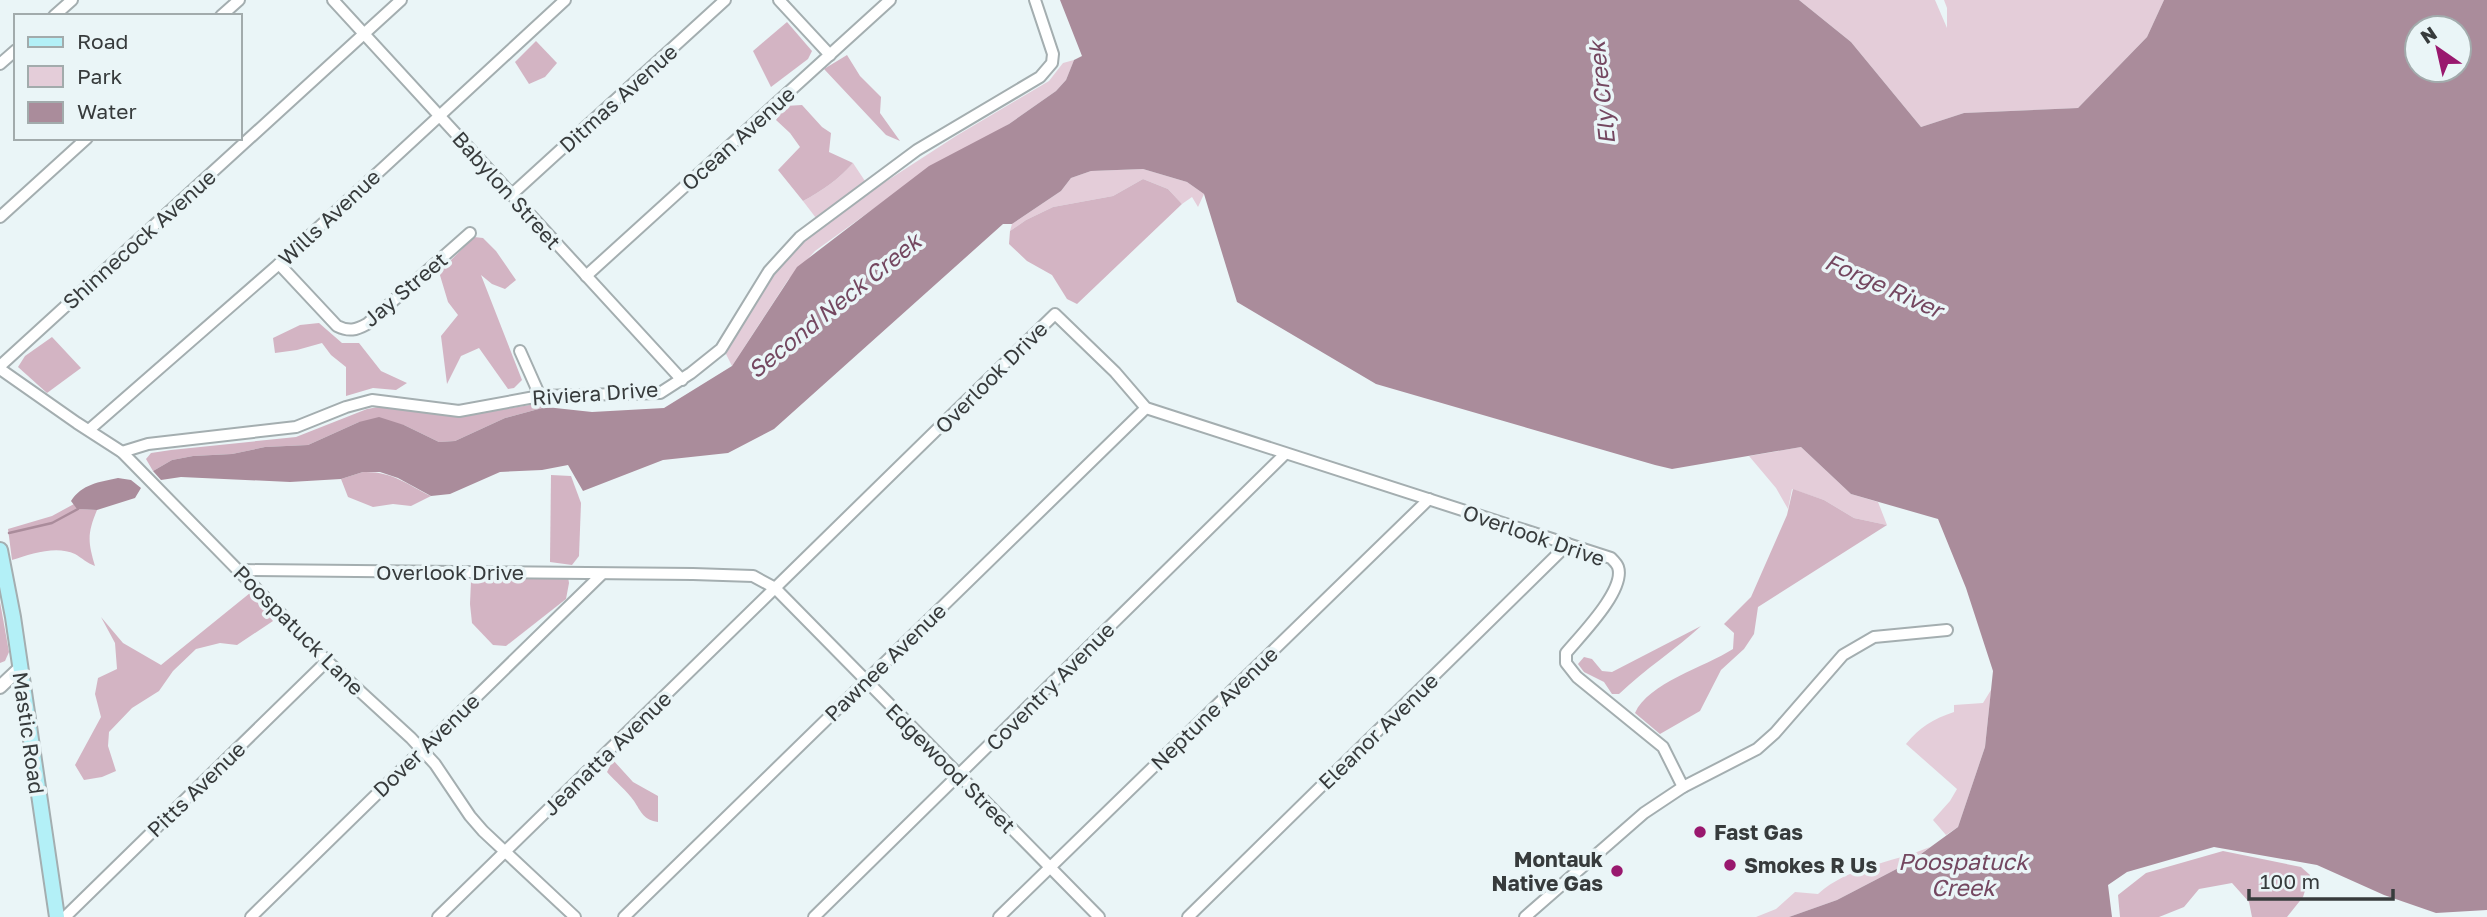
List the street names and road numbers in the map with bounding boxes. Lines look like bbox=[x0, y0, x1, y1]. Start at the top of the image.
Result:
street label: Ditmas Avenue bbox=[554, 38, 682, 158]
street label: Ocean Avenue bbox=[676, 80, 800, 196]
street label: Babylon Street bbox=[447, 126, 567, 254]
street label: Wills Avenue bbox=[273, 163, 385, 271]
street label: Shinnecock Avenue bbox=[57, 164, 221, 314]
street label: Jay Street bbox=[357, 246, 453, 332]
street label: Overlook Drive bbox=[929, 315, 1053, 439]
street label: Riviera Drive bbox=[531, 376, 659, 410]
street label: Overlook Drive bbox=[1460, 499, 1608, 571]
street label: Overlook Drive bbox=[376, 559, 524, 585]
street label: Poospatuck Lane bbox=[229, 560, 369, 700]
street label: Pawnee Avenue bbox=[819, 597, 951, 727]
street label: Coventry Avenue bbox=[980, 616, 1120, 756]
street label: Neptune Avenue bbox=[1145, 641, 1283, 775]
street label: Eleanor Avenue bbox=[1313, 667, 1443, 795]
street label: Mastic Road bbox=[8, 670, 50, 796]
street label: Jeanatta Avenue bbox=[538, 685, 676, 821]
street label: Dover Avenue bbox=[367, 688, 485, 802]
street label: Edgewood Street bbox=[881, 698, 1021, 838]
street label: Pitts Avenue bbox=[141, 736, 251, 842]

